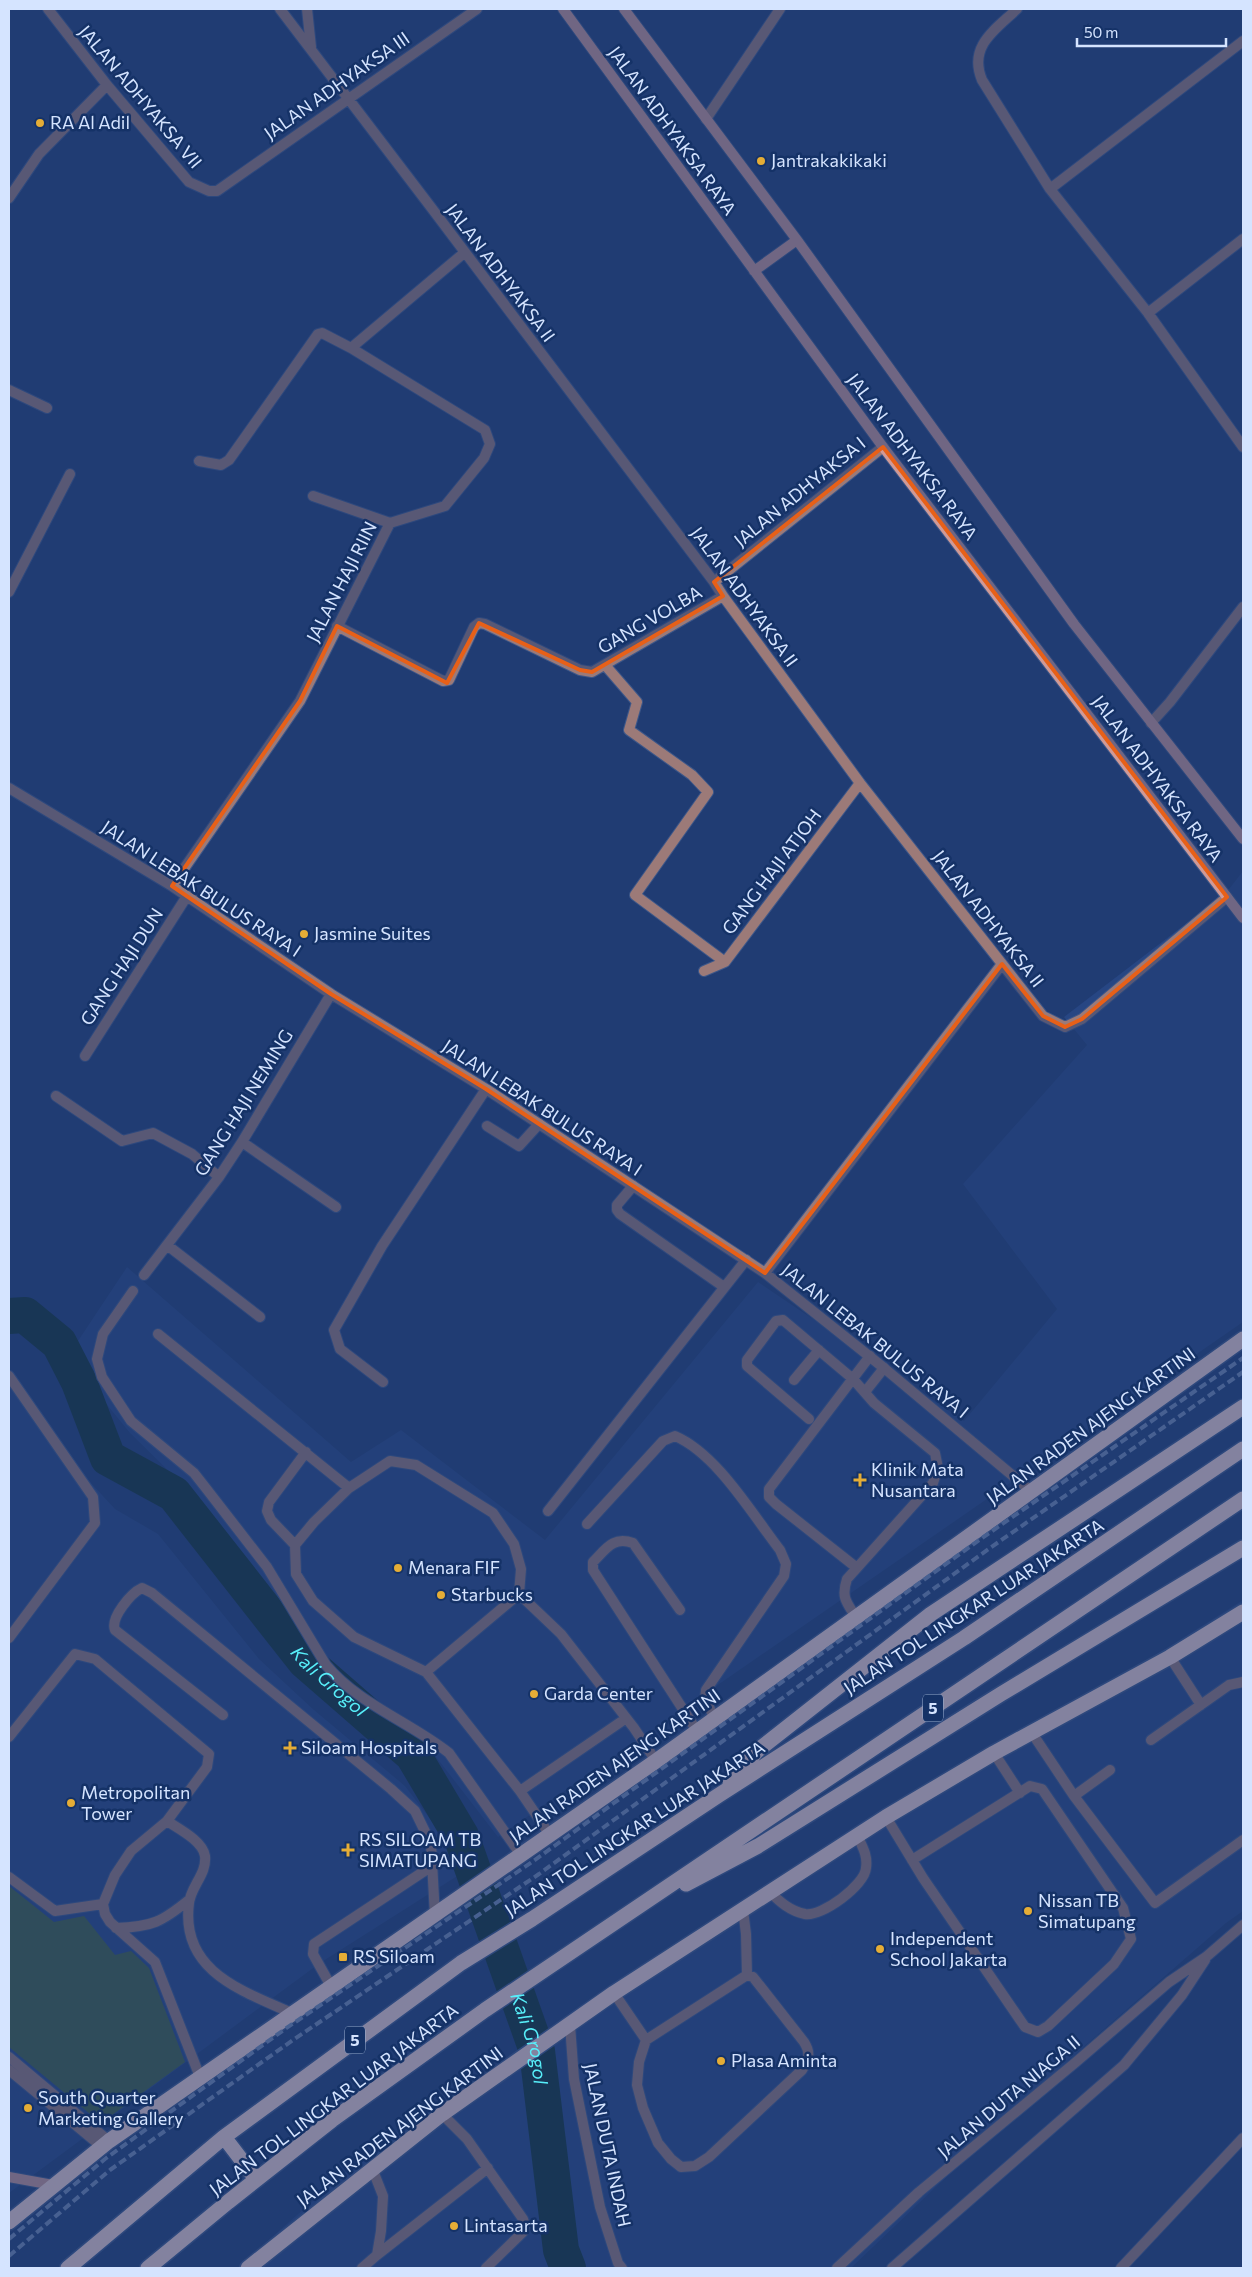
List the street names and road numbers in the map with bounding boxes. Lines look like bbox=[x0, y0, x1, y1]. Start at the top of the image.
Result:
street label: JALAN ADHYAKSA VII bbox=[74, 20, 207, 172]
street label: JALAN ADHYAKSA III bbox=[259, 27, 413, 144]
street label: JALAN ADHYAKSA RAYA bbox=[604, 42, 741, 219]
street label: JALAN ADHYAKSA II bbox=[442, 199, 560, 346]
street label: JALAN ADHYAKSA RAYA bbox=[843, 369, 983, 544]
street label: JALAN ADHYAKSA I bbox=[729, 431, 870, 551]
street label: JALAN HAJI RIIN bbox=[301, 517, 381, 646]
street label: JALAN ADHYAKSA II bbox=[687, 522, 803, 671]
street label: GANG VOLBA bbox=[593, 580, 706, 658]
street label: JALAN ADHYAKSA RAYA bbox=[1088, 691, 1228, 866]
street label: GANG HAJI ATJOH bbox=[717, 804, 826, 938]
street label: JALAN LEBAK BULUS RAYA I bbox=[97, 815, 306, 961]
street label: JALAN ADHYAKSA II bbox=[928, 846, 1049, 991]
street label: GANG HAJI DUN bbox=[75, 904, 167, 1029]
street label: GANG HAJI NEMING bbox=[189, 1025, 297, 1180]
street label: JALAN LEBAK BULUS RAYA I bbox=[438, 1034, 647, 1180]
street label: JALAN LEBAK BULUS RAYA I bbox=[778, 1258, 973, 1422]
street label: JALAN RADEN AJENG KARTINI bbox=[982, 1342, 1199, 1508]
street label: JALAN TOL LINGKAR LUAR JAKARTA bbox=[839, 1514, 1108, 1699]
street label: JALAN RADEN AJENG KARTINI bbox=[505, 1684, 724, 1847]
road number: 5 bbox=[923, 1695, 943, 1722]
street label: JALAN TOL LINGKAR LUAR JAKARTA bbox=[500, 1736, 769, 1921]
street label: JALAN TOL LINGKAR LUAR JAKARTA bbox=[205, 1998, 462, 2200]
road number: 5 bbox=[345, 2026, 365, 2054]
street label: JALAN DUTA NIAGA II bbox=[933, 2030, 1084, 2162]
street label: JALAN RADEN AJENG KARTINI bbox=[292, 2041, 507, 2211]
street label: JALAN DUTA INDAH bbox=[580, 2061, 636, 2229]

